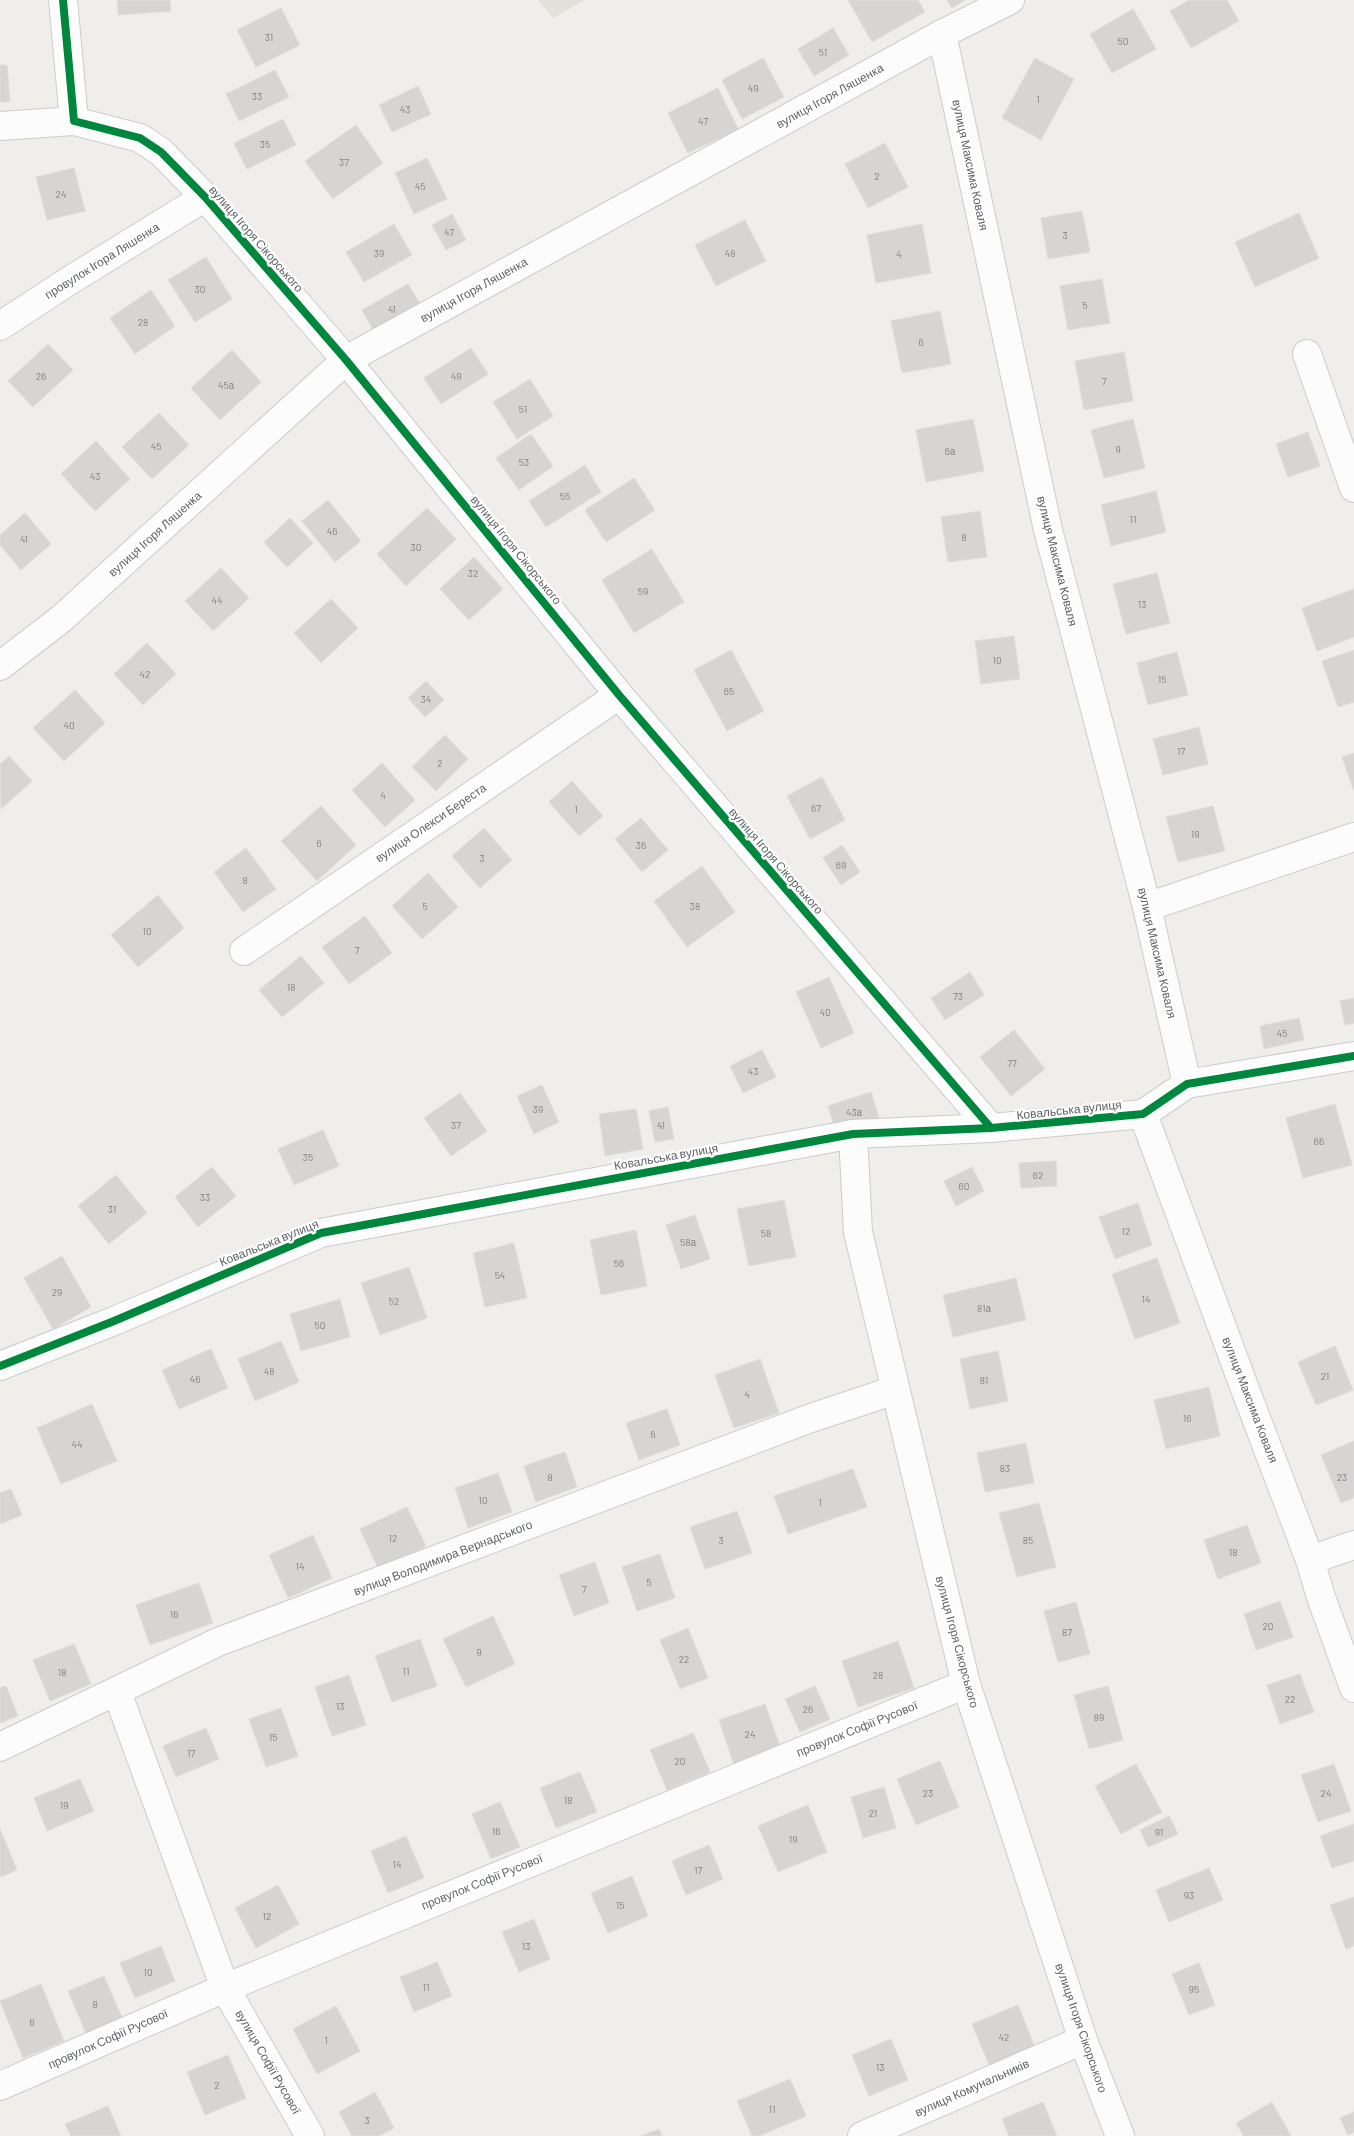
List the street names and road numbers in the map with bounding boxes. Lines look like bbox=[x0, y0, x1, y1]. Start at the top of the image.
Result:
street label: вулиця Ігоря Ляшенка bbox=[773, 60, 886, 131]
street label: вулиця Максима Коваля bbox=[949, 98, 992, 232]
street label: вулиця Ігоря Сікорського bbox=[206, 182, 307, 295]
street label: провулок Ігора Ляшенка bbox=[42, 219, 162, 302]
street label: вулиця Ігоря Ляшенка bbox=[417, 254, 530, 325]
street label: вулиця Ігоря Ляшенка bbox=[105, 488, 205, 579]
street label: вулиця Ігоря Сікорського bbox=[468, 492, 565, 608]
street label: вулиця Максима Коваля bbox=[1034, 494, 1081, 628]
street label: вулиця Олекси Береста bbox=[372, 780, 489, 865]
street label: вулиця Ігоря Сікорського bbox=[726, 804, 827, 917]
street label: вулиця Максима Коваля bbox=[1135, 886, 1180, 1020]
street label: Ковальська вулиця bbox=[1016, 1097, 1122, 1122]
street label: Ковальська вулиця bbox=[613, 1140, 719, 1173]
street label: Ковальська вулиця bbox=[217, 1216, 321, 1269]
street label: вулиця Максима Коваля bbox=[1220, 1335, 1281, 1465]
street label: вулиця Володимира Вернадського bbox=[351, 1516, 535, 1599]
street label: вулиця Ігоря Сікорського bbox=[933, 1574, 982, 1710]
street label: провулок Софії Русової bbox=[794, 1697, 920, 1760]
street label: провулок Софії Русової bbox=[419, 1850, 545, 1913]
street label: вулиця Ігоря Сікорського bbox=[1052, 1961, 1111, 2095]
street label: провулок Софії Русової bbox=[46, 2005, 171, 2072]
street label: вулиця Софії Русової bbox=[232, 2007, 305, 2117]
street label: вулиця Комунальників bbox=[912, 2056, 1031, 2120]

